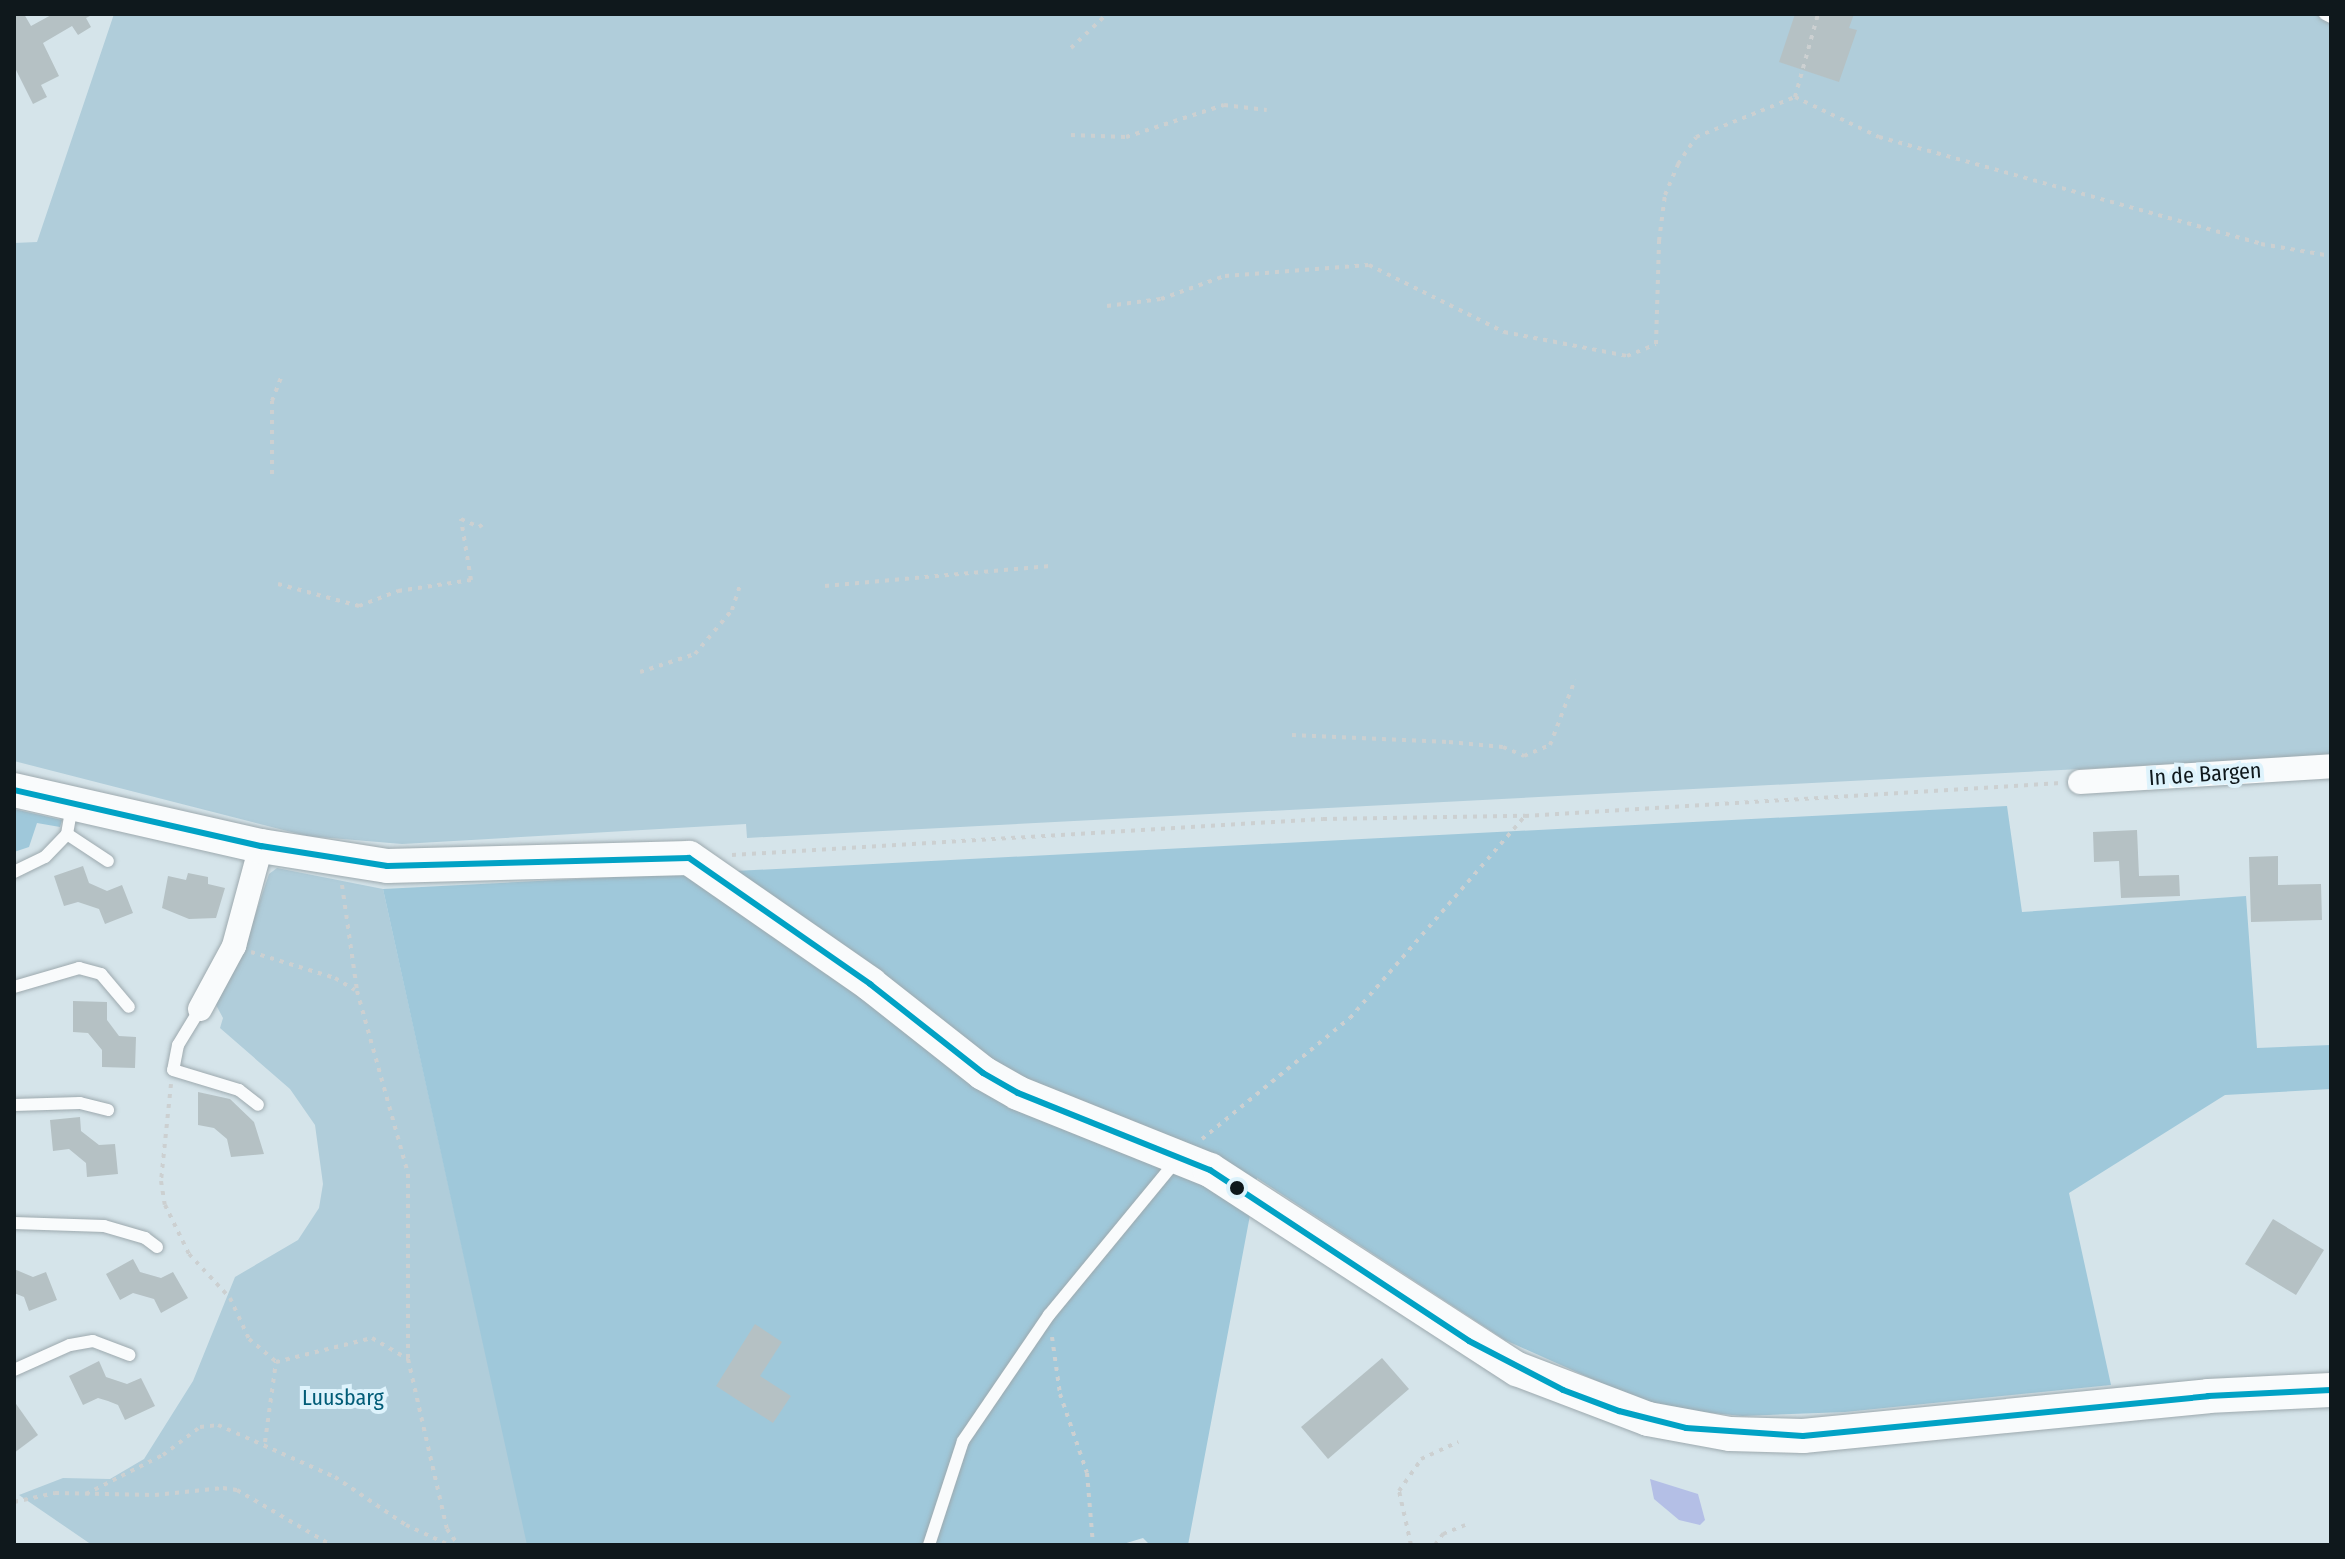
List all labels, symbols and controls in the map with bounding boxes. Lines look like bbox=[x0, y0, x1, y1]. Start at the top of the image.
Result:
street label: In de Bargen bbox=[2148, 757, 2262, 791]
unlabelled marker bbox=[1229, 1180, 1245, 1196]
park label: Luusbarg bbox=[302, 1385, 384, 1411]

